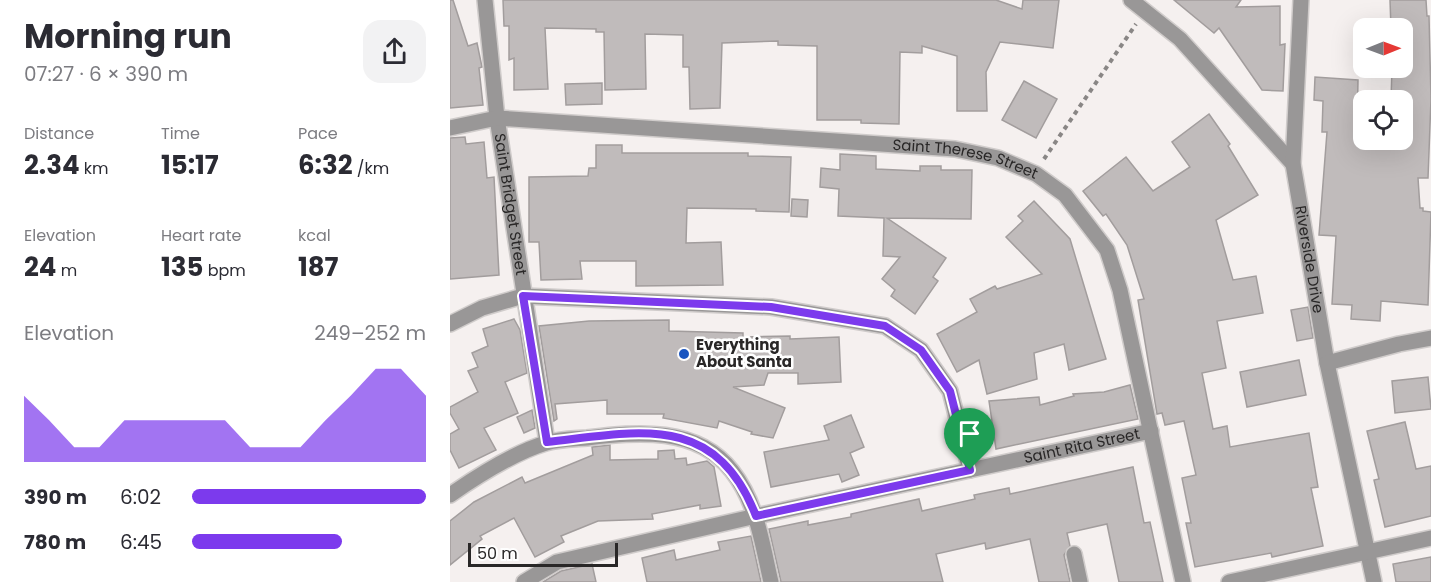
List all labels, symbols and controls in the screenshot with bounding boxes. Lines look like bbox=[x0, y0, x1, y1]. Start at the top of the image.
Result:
text: Morning run bbox=[24, 13, 232, 60]
north arrow bbox=[1353, 18, 1413, 78]
map controls bbox=[1353, 18, 1413, 150]
button: share bbox=[363, 20, 426, 83]
text: 07:27 · 6 × 390 m bbox=[24, 60, 188, 88]
button: locate bbox=[1353, 90, 1413, 150]
text: Distance bbox=[24, 122, 94, 145]
text: Time bbox=[161, 122, 200, 145]
text: Pace bbox=[298, 122, 338, 145]
street label: Saint Bridget Street bbox=[490, 132, 532, 277]
street label: Saint Therese Street bbox=[892, 134, 1041, 184]
text: 2.34 bbox=[24, 147, 80, 183]
text: 15:17 bbox=[161, 147, 219, 183]
text: 6:32 bbox=[298, 147, 353, 183]
text: km bbox=[80, 157, 109, 180]
text: /km bbox=[353, 157, 389, 180]
street label: Riverside Drive bbox=[1290, 204, 1329, 315]
text: Elevation bbox=[24, 224, 96, 247]
text: Heart rate bbox=[161, 224, 241, 247]
text: kcal bbox=[298, 224, 331, 247]
text: 24 bbox=[24, 249, 56, 285]
text: 135 bbox=[161, 249, 203, 285]
text: 187 bbox=[298, 249, 339, 285]
text: m bbox=[56, 259, 77, 282]
text: bpm bbox=[203, 259, 246, 282]
text: Elevation bbox=[24, 319, 114, 347]
text: 249–252 m bbox=[314, 319, 426, 347]
place label: Everything About Santa bbox=[696, 334, 792, 372]
marker: Everything About Santa bbox=[677, 347, 691, 361]
pin bbox=[944, 408, 995, 470]
icon: arrive bbox=[953, 417, 986, 450]
street label: Saint Rita Street bbox=[1022, 423, 1142, 468]
text: 390 m bbox=[24, 483, 87, 511]
text: 6:02 bbox=[120, 483, 161, 511]
text: 780 m bbox=[24, 528, 86, 556]
text: 6:45 bbox=[120, 528, 162, 556]
scale bar bbox=[468, 540, 618, 568]
text: 50 m bbox=[477, 542, 518, 565]

